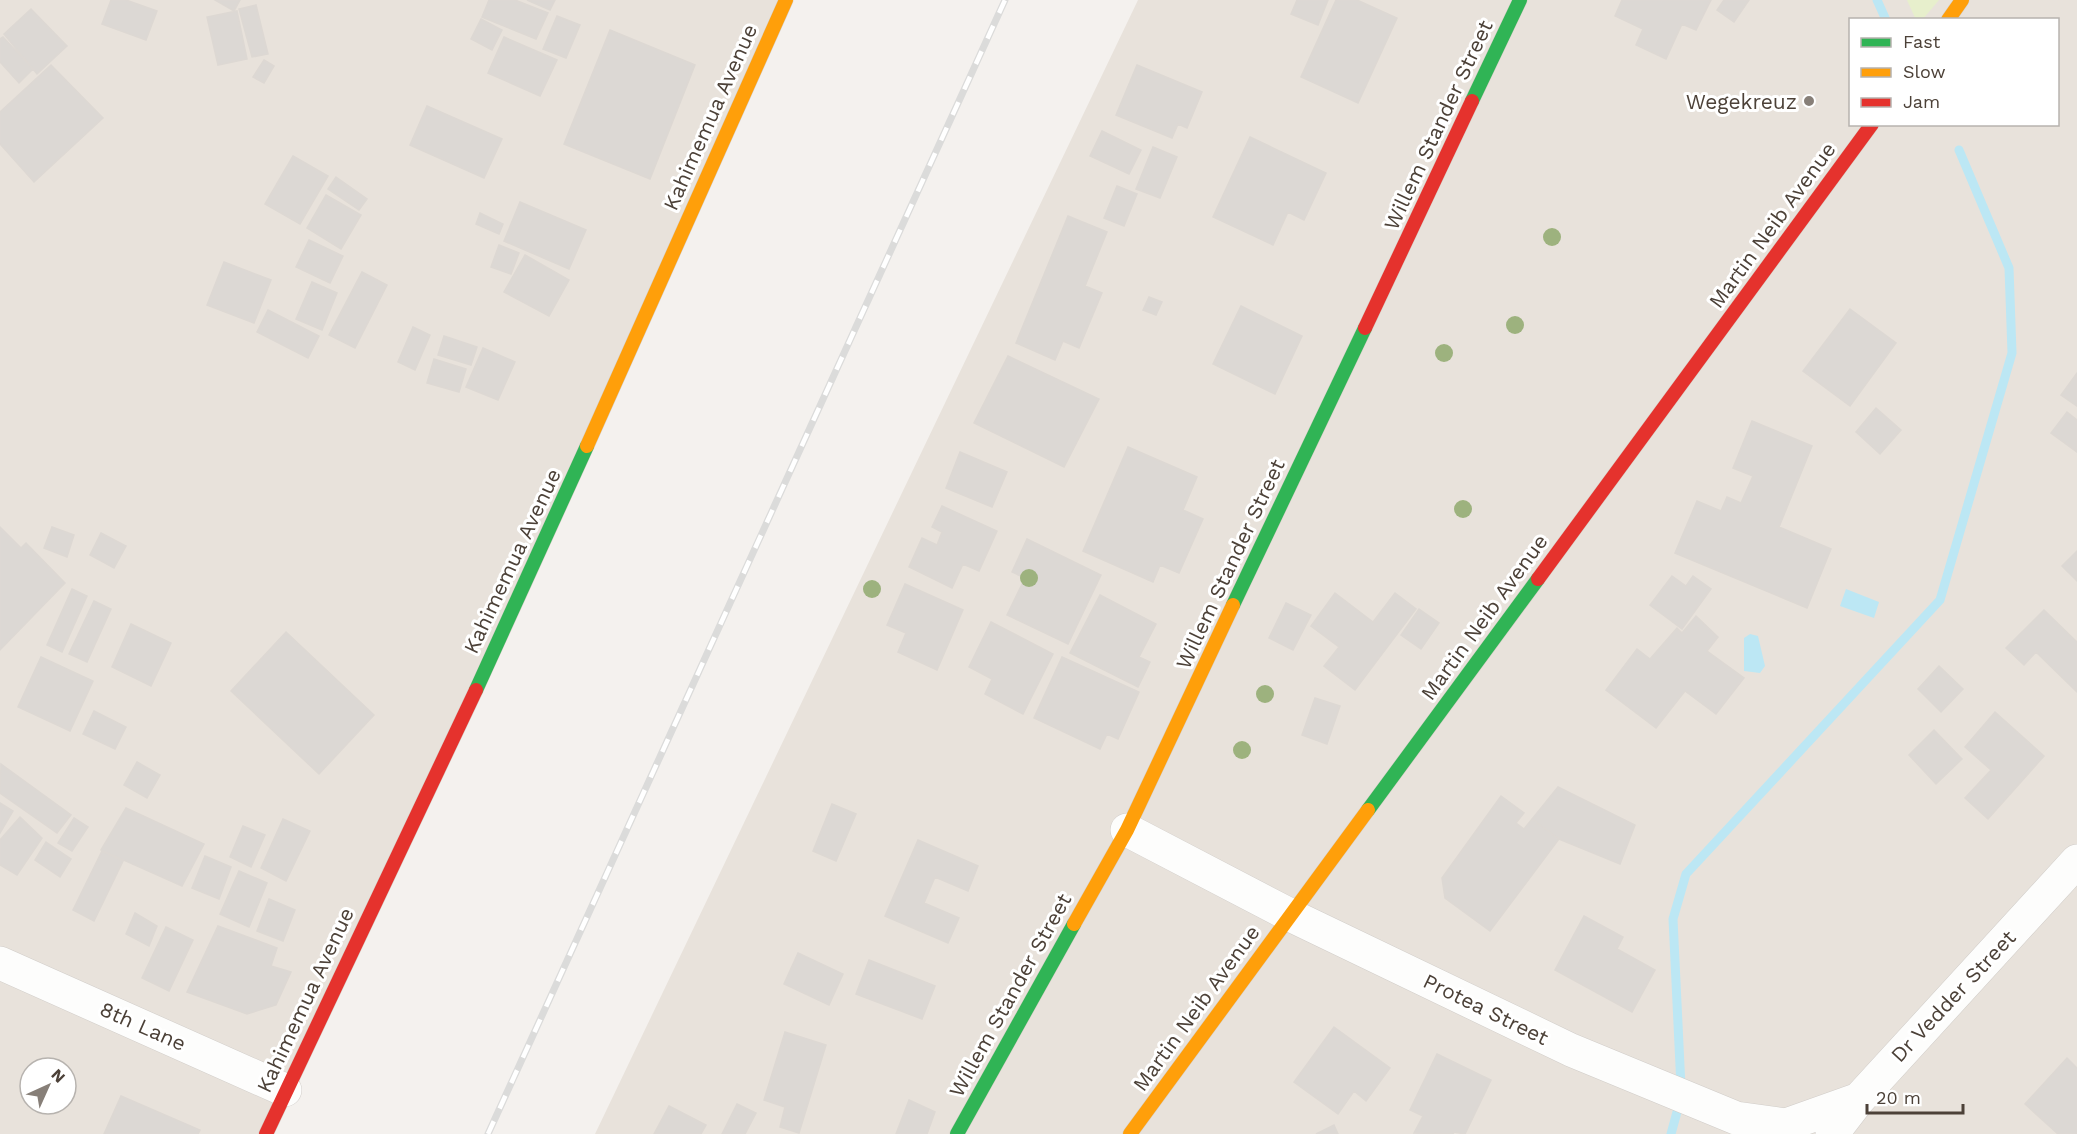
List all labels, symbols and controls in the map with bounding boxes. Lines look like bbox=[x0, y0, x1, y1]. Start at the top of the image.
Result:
street label: Willem Stander Street bbox=[1378, 16, 1498, 234]
legend bbox=[1849, 18, 2059, 126]
street label: Kahimemua Avenue bbox=[658, 20, 762, 214]
text: Fast bbox=[1903, 31, 1941, 52]
text: Slow bbox=[1903, 61, 1946, 82]
place label: Wegekreuz bbox=[1686, 89, 1797, 114]
text: Jam bbox=[1903, 91, 1940, 112]
marker: Wegekreuz bbox=[1802, 94, 1816, 108]
street label: Martin Neib Avenue bbox=[1703, 137, 1841, 313]
street label: Willem Stander Street bbox=[1170, 455, 1290, 673]
street label: Kahimemua Avenue bbox=[458, 465, 566, 657]
street label: Martin Neib Avenue bbox=[1415, 529, 1553, 705]
street label: Willem Stander Street bbox=[944, 889, 1076, 1101]
street label: Kahimemua Avenue bbox=[251, 904, 359, 1096]
street label: Martin Neib Avenue bbox=[1127, 920, 1265, 1096]
street label: Dr Vedder Street bbox=[1885, 925, 2021, 1067]
street label: Protea Street bbox=[1419, 968, 1553, 1050]
street label: 8th Lane bbox=[96, 996, 190, 1056]
north arrow bbox=[18, 1056, 78, 1116]
text: N bbox=[47, 1065, 69, 1087]
scale bar bbox=[1867, 1077, 1963, 1115]
text: 20 m bbox=[1876, 1087, 1921, 1108]

